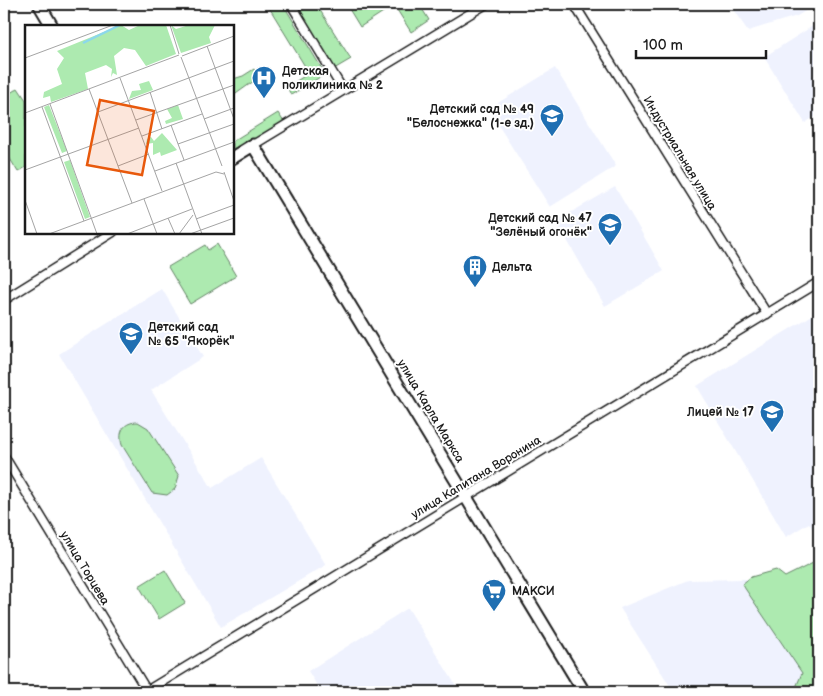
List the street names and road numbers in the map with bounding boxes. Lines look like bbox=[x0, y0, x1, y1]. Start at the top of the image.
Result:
street label: Индустриальная улица bbox=[640, 94, 720, 213]
street label: улица Карла Маркса bbox=[394, 357, 467, 466]
street label: улица Капитана Воронина bbox=[409, 433, 544, 522]
street label: улица Торцева bbox=[57, 529, 113, 608]

